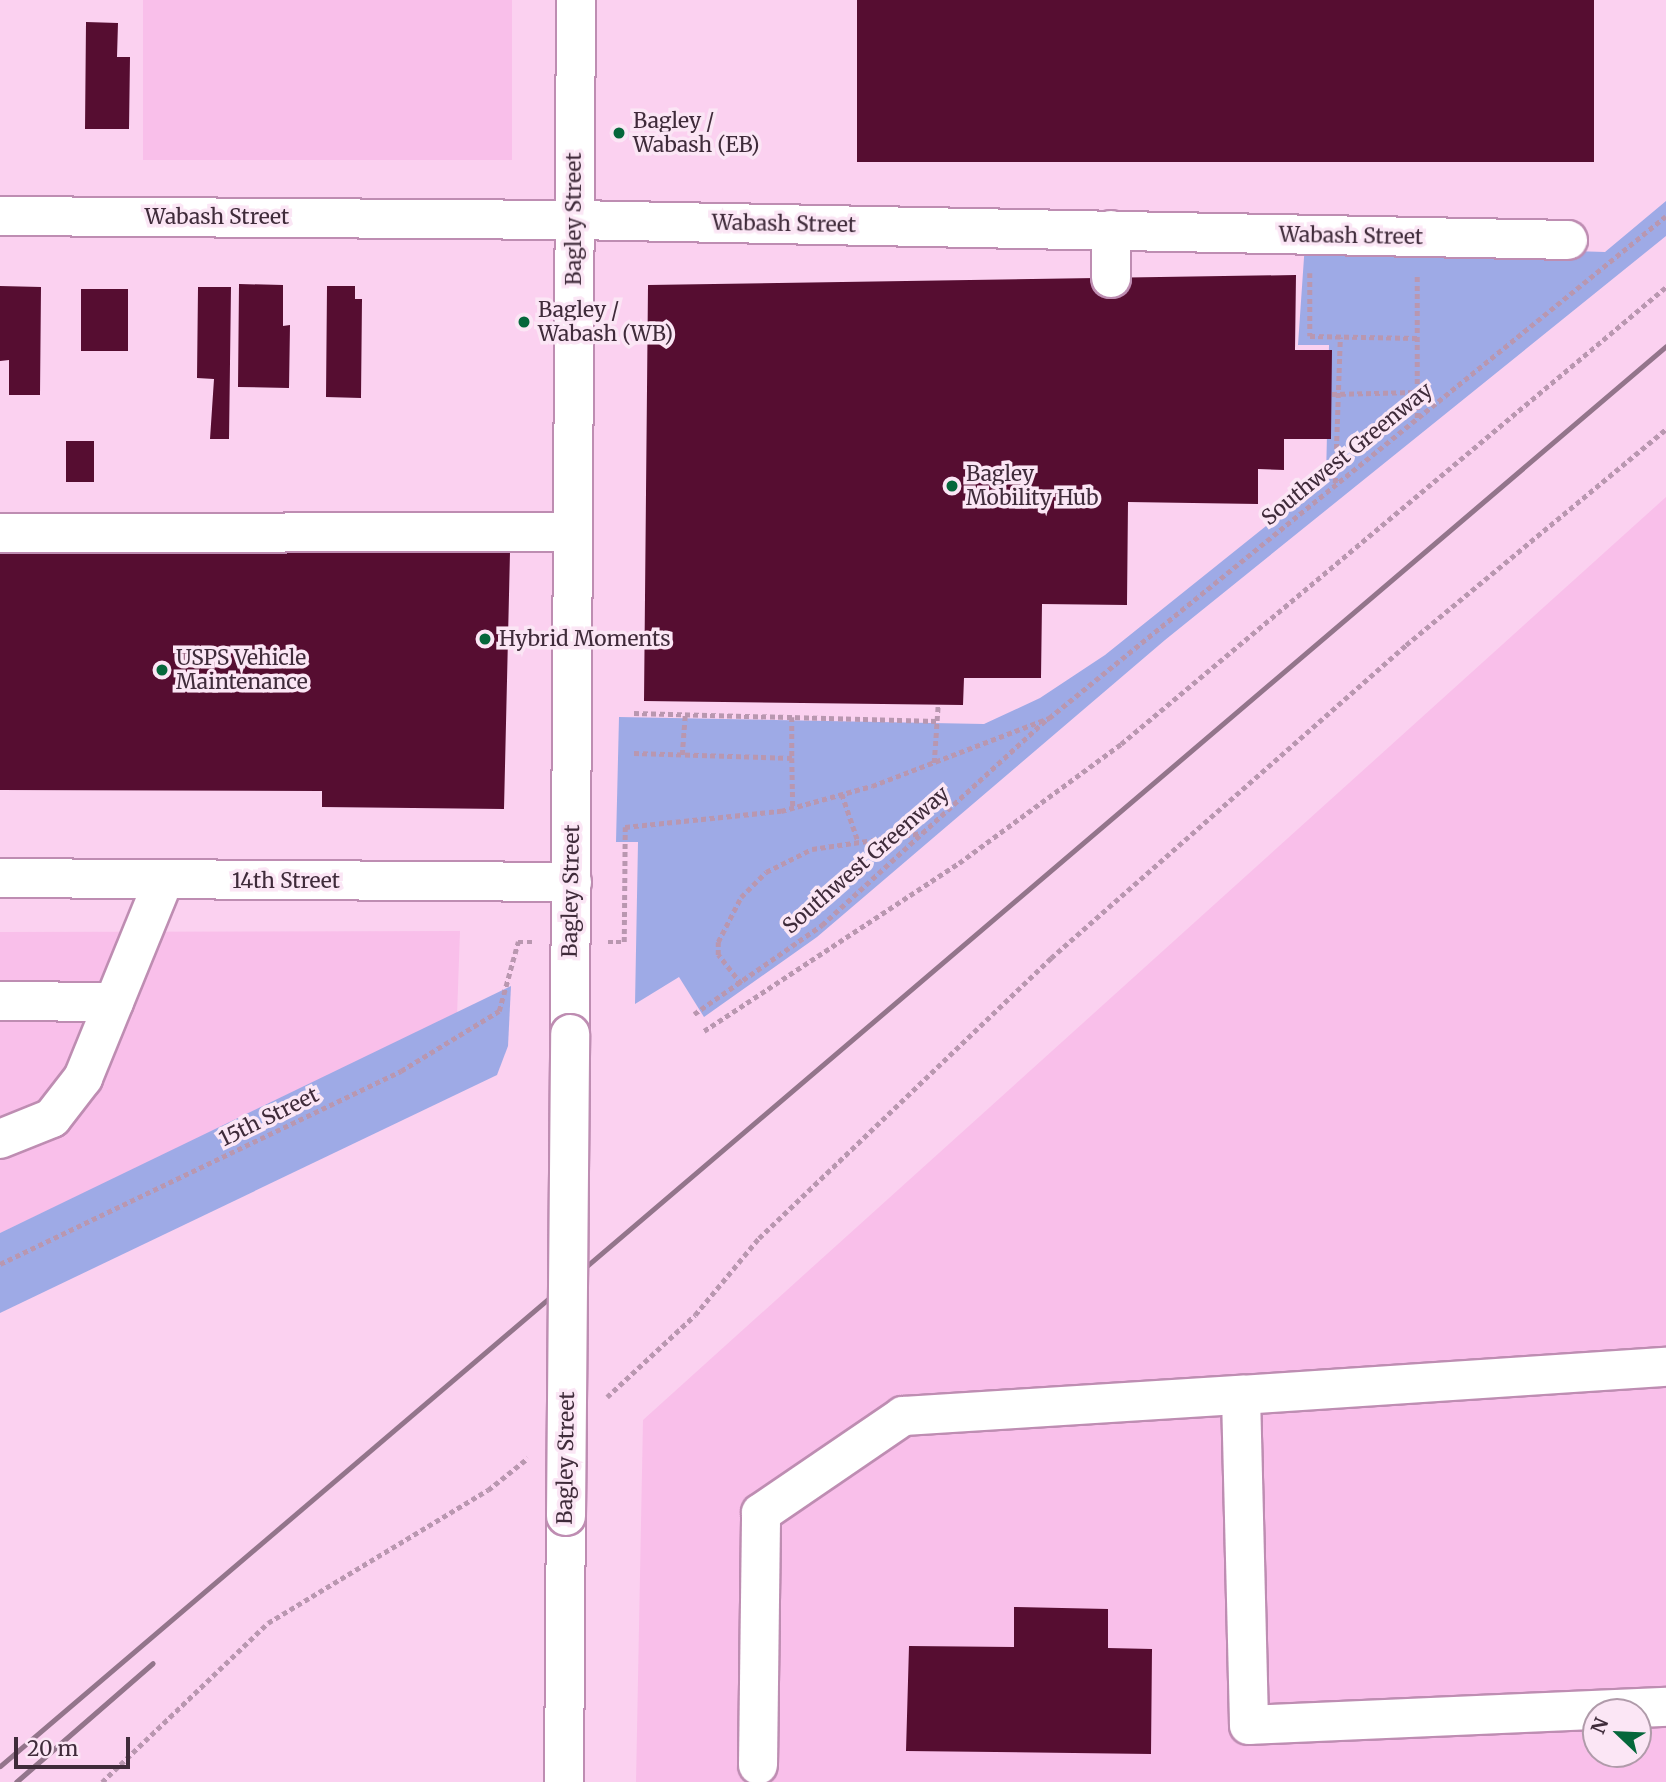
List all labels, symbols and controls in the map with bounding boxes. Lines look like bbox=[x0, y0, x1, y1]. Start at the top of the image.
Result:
place label: Bagley / Wabash (EB) bbox=[633, 108, 760, 158]
marker: Bagley / Wabash (EB) bbox=[611, 125, 627, 141]
street label: Bagley Street bbox=[561, 152, 587, 286]
street label: Wabash Street bbox=[145, 204, 289, 230]
street label: Wabash Street bbox=[712, 210, 856, 238]
street label: Wabash Street bbox=[1279, 222, 1423, 250]
place label: Bagley / Wabash (WB) bbox=[538, 297, 673, 347]
marker: Bagley / Wabash (WB) bbox=[516, 314, 532, 330]
street label: Southwest Greenway bbox=[1257, 377, 1437, 531]
place label: Bagley Mobility Hub bbox=[966, 461, 1098, 511]
marker: Bagley Mobility Hub bbox=[944, 478, 960, 494]
place label: Hybrid Moments bbox=[499, 626, 670, 652]
marker: Hybrid Moments bbox=[477, 631, 493, 647]
place label: USPS Vehicle Maintenance bbox=[176, 645, 308, 695]
marker: USPS Vehicle Maintenance bbox=[154, 662, 170, 678]
street label: Southwest Greenway bbox=[778, 781, 954, 939]
street label: Bagley Street bbox=[557, 824, 585, 958]
street label: 14th Street bbox=[232, 868, 340, 894]
street label: 15th Street bbox=[215, 1082, 323, 1152]
street label: Bagley Street bbox=[552, 1391, 580, 1525]
north arrow bbox=[1582, 1698, 1652, 1768]
text: N bbox=[1586, 1714, 1613, 1737]
scale bar bbox=[18, 1722, 133, 1766]
text: 20 m bbox=[27, 1735, 78, 1762]

